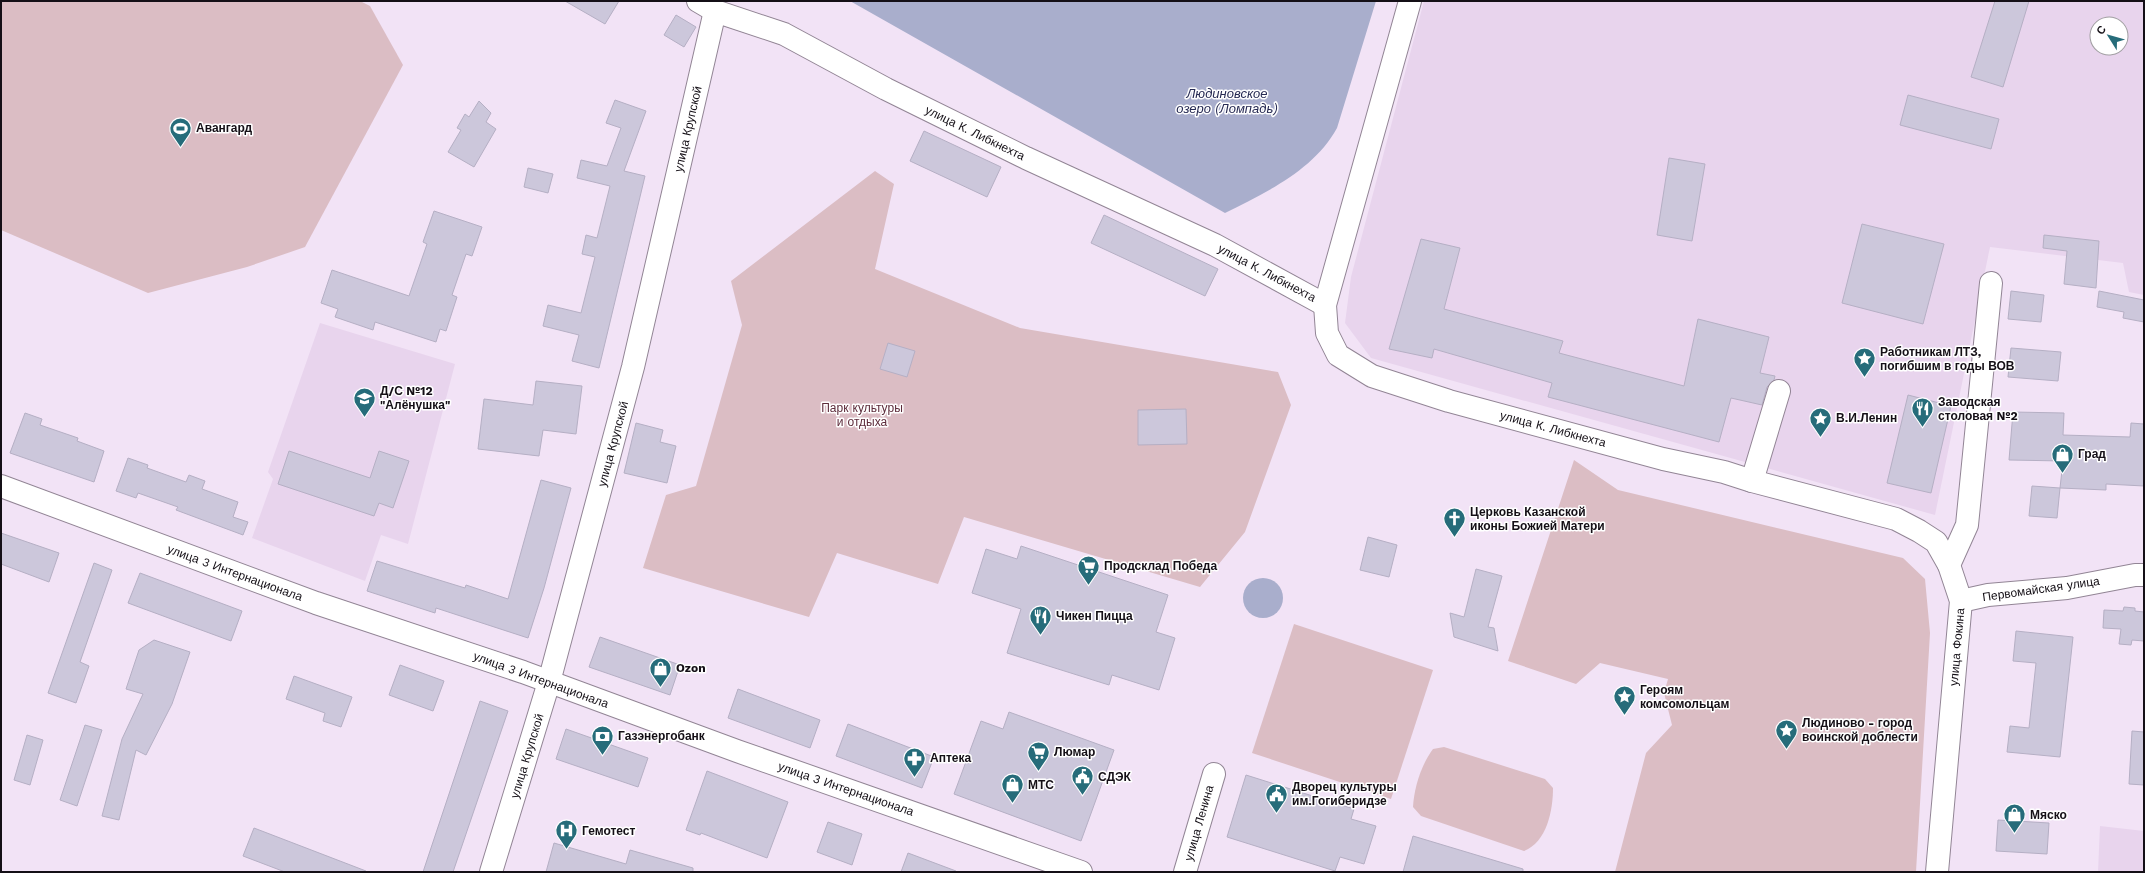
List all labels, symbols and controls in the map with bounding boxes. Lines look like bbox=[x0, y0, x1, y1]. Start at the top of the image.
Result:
north arrow bbox=[2089, 16, 2129, 56]
text: С bbox=[2094, 23, 2109, 37]
street label: улица Крупской bbox=[671, 85, 705, 173]
water label: Людиновское озеро (Ломпадь) bbox=[1176, 86, 1278, 116]
street label: улица К. Либкнехта bbox=[923, 103, 1027, 163]
sports icon: Авангард bbox=[167, 115, 193, 148]
place label: Авангард bbox=[196, 121, 253, 135]
street label: улица К. Либкнехта bbox=[1216, 241, 1319, 305]
place label: Работникам ЛТЗ, погибшим в годы ВОВ bbox=[1880, 345, 2015, 373]
place icon: Работникам ЛТЗ, погибшим в годы ВОВ bbox=[1852, 346, 1878, 379]
place label: Д/С №12 "Алёнушка" bbox=[380, 384, 450, 412]
school or university icon: Д/С №12 "Алёнушка" bbox=[351, 385, 377, 418]
place label: Заводская столовая №2 bbox=[1938, 395, 2018, 423]
restaurant icon: Заводская столовая №2 bbox=[1910, 396, 1936, 429]
street label: улица Крупской bbox=[595, 400, 631, 488]
park label: Парк культуры и отдыха bbox=[821, 401, 903, 429]
place icon: В.И.Ленин bbox=[1807, 405, 1833, 438]
street label: улица К. Либкнехта bbox=[1499, 408, 1608, 450]
place label: В.И.Ленин bbox=[1836, 411, 1897, 425]
shop icon: Град bbox=[2050, 441, 2076, 474]
place label: Град bbox=[2078, 447, 2106, 461]
place label: Церковь Казанской иконы Божией Матери bbox=[1470, 505, 1605, 533]
church icon: Церковь Казанской иконы Божией Матери bbox=[1441, 506, 1467, 539]
street label: улица 3 Интернационала bbox=[166, 542, 305, 604]
supermarket icon: Продсклад Победа bbox=[1075, 553, 1101, 586]
place label: Продсклад Победа bbox=[1104, 559, 1217, 573]
street label: Первомайская улица bbox=[1981, 574, 2101, 604]
restaurant icon: Чикен Пицца bbox=[1028, 603, 1054, 636]
street label: улица Фокина bbox=[1947, 607, 1967, 687]
place label: Чикен Пицца bbox=[1056, 609, 1133, 623]
street label: улица 3 Интернационала bbox=[472, 649, 611, 711]
shop icon: Ozon bbox=[647, 655, 673, 688]
place label: Ozon bbox=[676, 661, 706, 675]
place label: Героям комсомольцам bbox=[1640, 683, 1730, 711]
place icon: Героям комсомольцам bbox=[1612, 684, 1638, 717]
street label: улица Крупской bbox=[507, 712, 547, 800]
place label: Людиново - город воинской доблести bbox=[1802, 716, 1918, 744]
place icon: Людиново - город воинской доблести bbox=[1774, 717, 1800, 750]
bank icon: Газэнергобанк bbox=[590, 723, 616, 756]
place label: Газэнергобанк bbox=[618, 729, 706, 743]
supermarket icon: Люмар bbox=[1026, 739, 1052, 772]
pharmacy icon: Аптека bbox=[902, 745, 928, 778]
place label: Люмар bbox=[1054, 745, 1095, 759]
place label: Аптека bbox=[930, 751, 971, 765]
street label: улица 3 Интернационала bbox=[776, 759, 916, 819]
public building icon: СДЭК bbox=[1069, 764, 1095, 797]
place label: СДЭК bbox=[1098, 770, 1132, 784]
shop icon: МТС bbox=[999, 772, 1025, 805]
place label: МТС bbox=[1028, 778, 1054, 792]
place label: Дворец культуры им.Гогиберидзе bbox=[1292, 780, 1397, 808]
public building icon: Дворец культуры им.Гогиберидзе bbox=[1263, 781, 1289, 814]
street label: улица Ленина bbox=[1181, 783, 1217, 863]
shop icon: Мяско bbox=[2002, 802, 2028, 835]
place label: Мяско bbox=[2030, 808, 2067, 822]
hospital icon: Гемотест bbox=[553, 818, 579, 851]
place label: Гемотест bbox=[582, 824, 636, 838]

